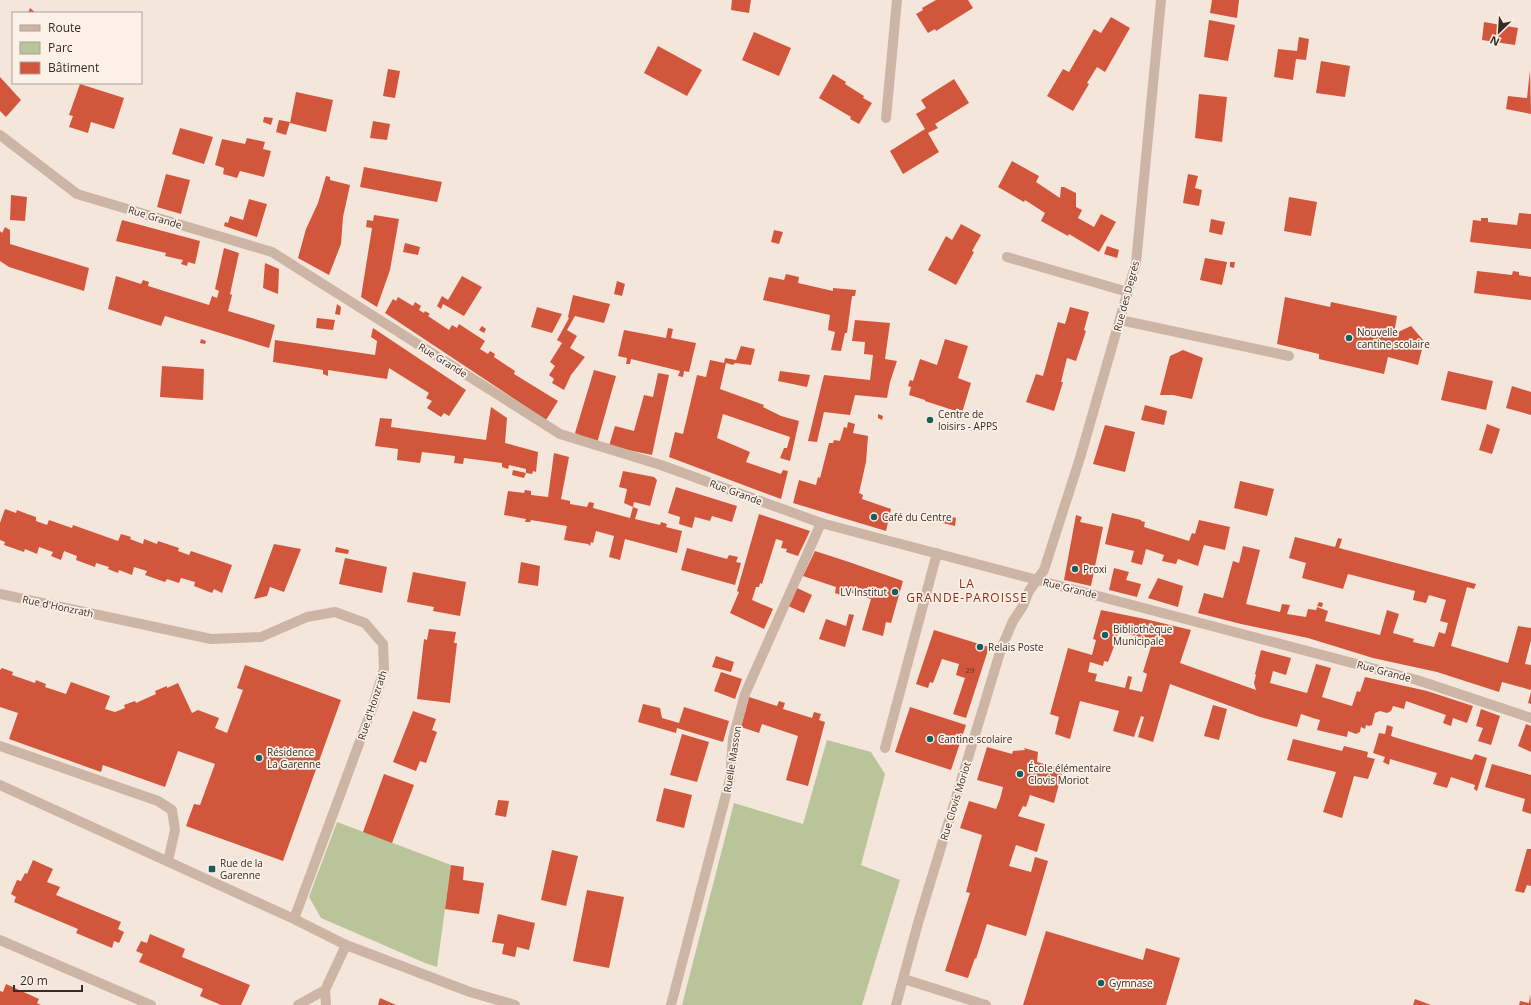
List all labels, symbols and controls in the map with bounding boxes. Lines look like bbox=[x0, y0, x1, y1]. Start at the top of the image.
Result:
legend bbox=[12, 12, 142, 84]
north arrow bbox=[1479, 12, 1519, 52]
text: Route bbox=[48, 19, 81, 36]
text: N bbox=[1487, 33, 1502, 50]
text: Parc bbox=[48, 39, 73, 56]
text: Bâtiment bbox=[48, 59, 99, 76]
street label: Rue Grande bbox=[127, 202, 184, 232]
street label: Rue des Degrés bbox=[1110, 259, 1142, 333]
place label: Nouvelle cantine scolaire bbox=[1357, 325, 1430, 351]
marker: Nouvelle cantine scolaire bbox=[1344, 333, 1354, 343]
street label: Rue Grande bbox=[416, 339, 470, 381]
place label: Centre de loisirs - APPS bbox=[938, 407, 997, 433]
marker: Centre de loisirs - APPS bbox=[925, 415, 935, 425]
street label: Rue Grande bbox=[708, 476, 765, 508]
place label: Café du Centre bbox=[882, 510, 952, 524]
marker: Café du Centre bbox=[869, 512, 879, 522]
place label: Proxi bbox=[1083, 562, 1107, 576]
marker: Proxi bbox=[1070, 564, 1080, 574]
district label: LA GRANDE-PAROISSE bbox=[906, 575, 1028, 606]
street label: Rue Grande bbox=[1041, 575, 1099, 602]
place label: LV Institut bbox=[840, 585, 887, 599]
marker: LV Institut bbox=[890, 587, 900, 597]
street label: Rue d'Honzrath bbox=[21, 592, 95, 620]
place label: Bibliothèque Municipale bbox=[1113, 622, 1173, 648]
marker: Bibliothèque Municipale bbox=[1100, 630, 1110, 640]
place label: Relais Poste bbox=[988, 640, 1044, 654]
marker: Relais Poste bbox=[975, 642, 985, 652]
street label: Rue Grande bbox=[1355, 657, 1413, 685]
house number: 29 bbox=[965, 664, 975, 675]
street label: Rue d'Honzrath bbox=[354, 668, 390, 742]
street label: Ruelle Masson bbox=[720, 725, 744, 793]
place label: Cantine scolaire bbox=[938, 732, 1013, 746]
marker: Cantine scolaire bbox=[925, 734, 935, 744]
place label: Résidence La Garenne bbox=[267, 745, 321, 771]
marker: Résidence La Garenne bbox=[254, 753, 264, 763]
street label: Rue Clovis Moriot bbox=[936, 760, 974, 842]
place label: École élémentaire Clovis Moriot bbox=[1028, 761, 1112, 787]
marker: École élémentaire Clovis Moriot bbox=[1015, 769, 1025, 779]
place label: Rue de la Garenne bbox=[220, 856, 263, 882]
marker: Rue de la Garenne bbox=[207, 864, 217, 874]
scale bar bbox=[14, 967, 82, 993]
text: 20 m bbox=[20, 972, 48, 989]
place label: Gymnase bbox=[1109, 976, 1153, 990]
marker: Gymnase bbox=[1096, 978, 1106, 988]

